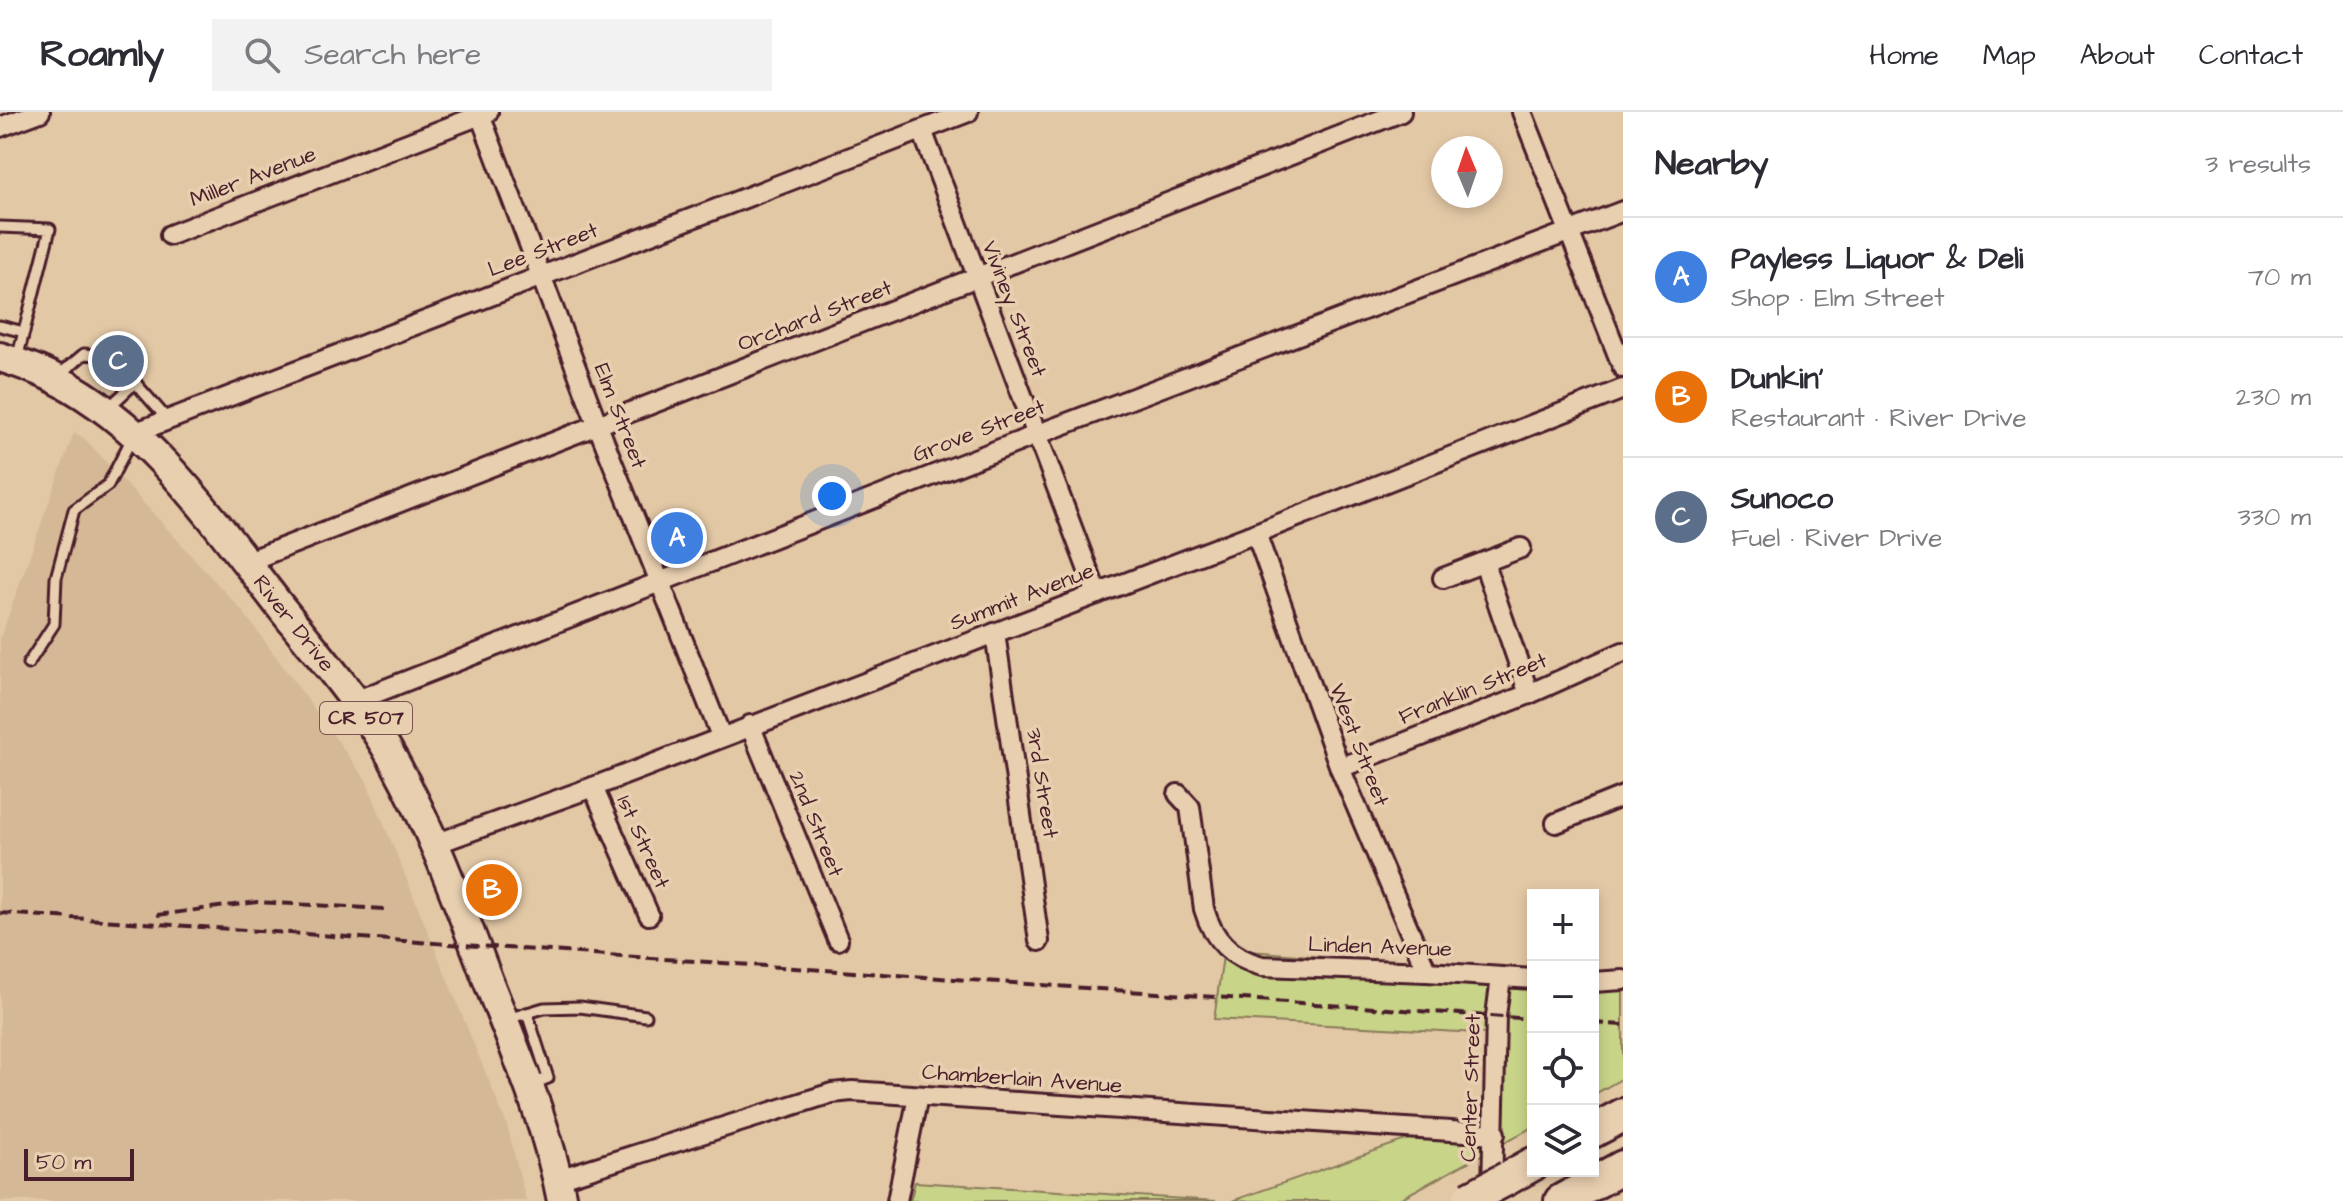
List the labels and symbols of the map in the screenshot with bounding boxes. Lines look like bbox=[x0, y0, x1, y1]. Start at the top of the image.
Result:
north arrow bbox=[1431, 136, 1503, 208]
street label: Miller Avenue bbox=[185, 139, 321, 215]
street label: Lee Street bbox=[483, 215, 603, 285]
street label: Viviney Street bbox=[973, 236, 1054, 382]
street label: Orchard Street bbox=[733, 272, 897, 360]
pin: C bbox=[92, 331, 144, 391]
street label: Elm Street bbox=[586, 359, 654, 473]
street label: Grove Street bbox=[908, 391, 1050, 471]
your location bbox=[812, 476, 852, 516]
pin: A bbox=[651, 508, 703, 568]
street label: Summit Avenue bbox=[945, 555, 1099, 639]
street label: River Drive bbox=[246, 568, 342, 678]
street label: Franklin Street bbox=[1394, 645, 1552, 733]
street label: West Street bbox=[1321, 679, 1397, 811]
road number: CR 507 bbox=[320, 702, 412, 734]
street label: 3rd Street bbox=[1018, 726, 1066, 840]
street label: 2nd Street bbox=[781, 766, 851, 882]
street label: 1st Street bbox=[609, 790, 677, 894]
pin: B bbox=[466, 860, 518, 920]
street label: Linden Avenue bbox=[1307, 929, 1453, 965]
street label: Center Street bbox=[1453, 1013, 1489, 1163]
street label: Chamberlain Avenue bbox=[921, 1057, 1123, 1101]
scale bar bbox=[24, 1145, 134, 1181]

